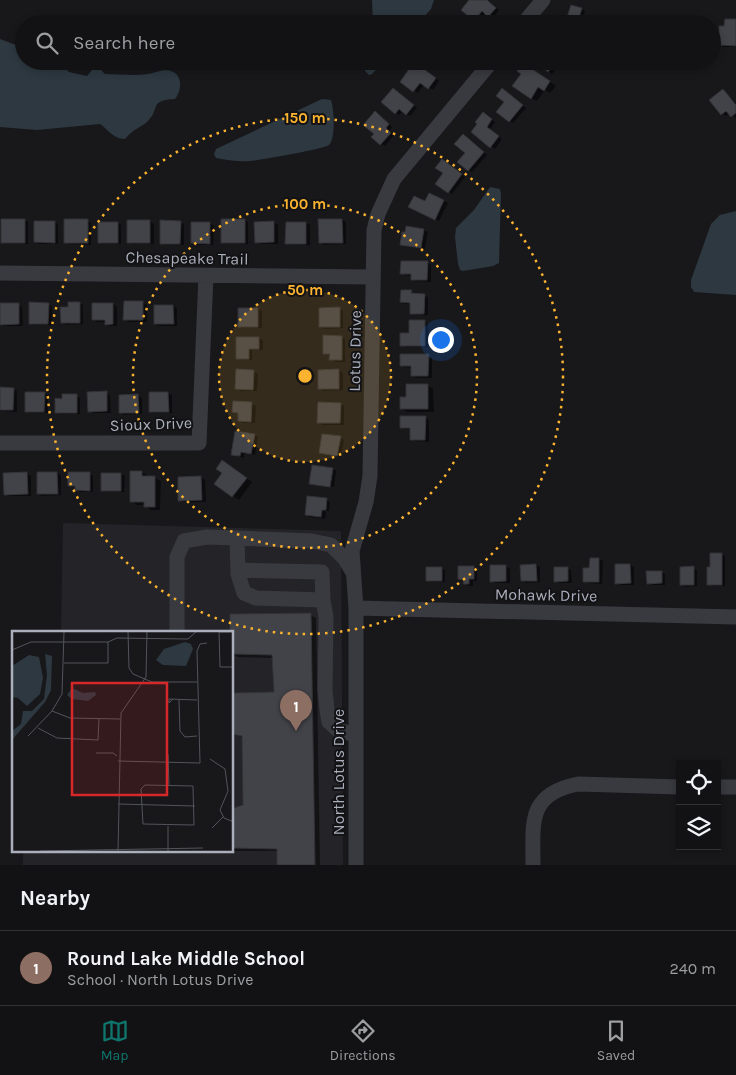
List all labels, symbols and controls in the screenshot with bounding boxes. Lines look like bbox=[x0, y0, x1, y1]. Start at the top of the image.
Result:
search box bbox=[15, 15, 721, 70]
icon: search bbox=[33, 29, 61, 57]
text: Search here bbox=[73, 32, 175, 54]
text: 150 m bbox=[284, 109, 326, 127]
text: 100 m bbox=[284, 195, 326, 213]
street label: Chesapeake Trail bbox=[125, 247, 249, 269]
text: 50 m bbox=[287, 281, 323, 299]
street label: Lotus Drive bbox=[345, 310, 365, 392]
your location bbox=[428, 327, 454, 353]
centre of rings bbox=[296, 367, 314, 385]
street label: Sioux Drive bbox=[110, 413, 192, 435]
street label: Mohawk Drive bbox=[495, 585, 597, 605]
inset map bbox=[12, 631, 234, 852]
pin: 1 bbox=[280, 690, 312, 731]
street label: North Lotus Drive bbox=[329, 709, 348, 835]
map controls bbox=[676, 760, 721, 850]
button: locate bbox=[676, 760, 721, 805]
button: layers bbox=[676, 805, 721, 850]
text: Nearby bbox=[20, 886, 90, 910]
text: Round Lake Middle School bbox=[67, 948, 305, 970]
text: 1 bbox=[33, 959, 39, 978]
text: 240 m bbox=[670, 959, 716, 978]
text: School · North Lotus Drive bbox=[67, 970, 253, 989]
tab: Map bbox=[101, 1017, 129, 1064]
tab: Directions bbox=[330, 1017, 396, 1064]
tab: Saved bbox=[597, 1017, 635, 1064]

